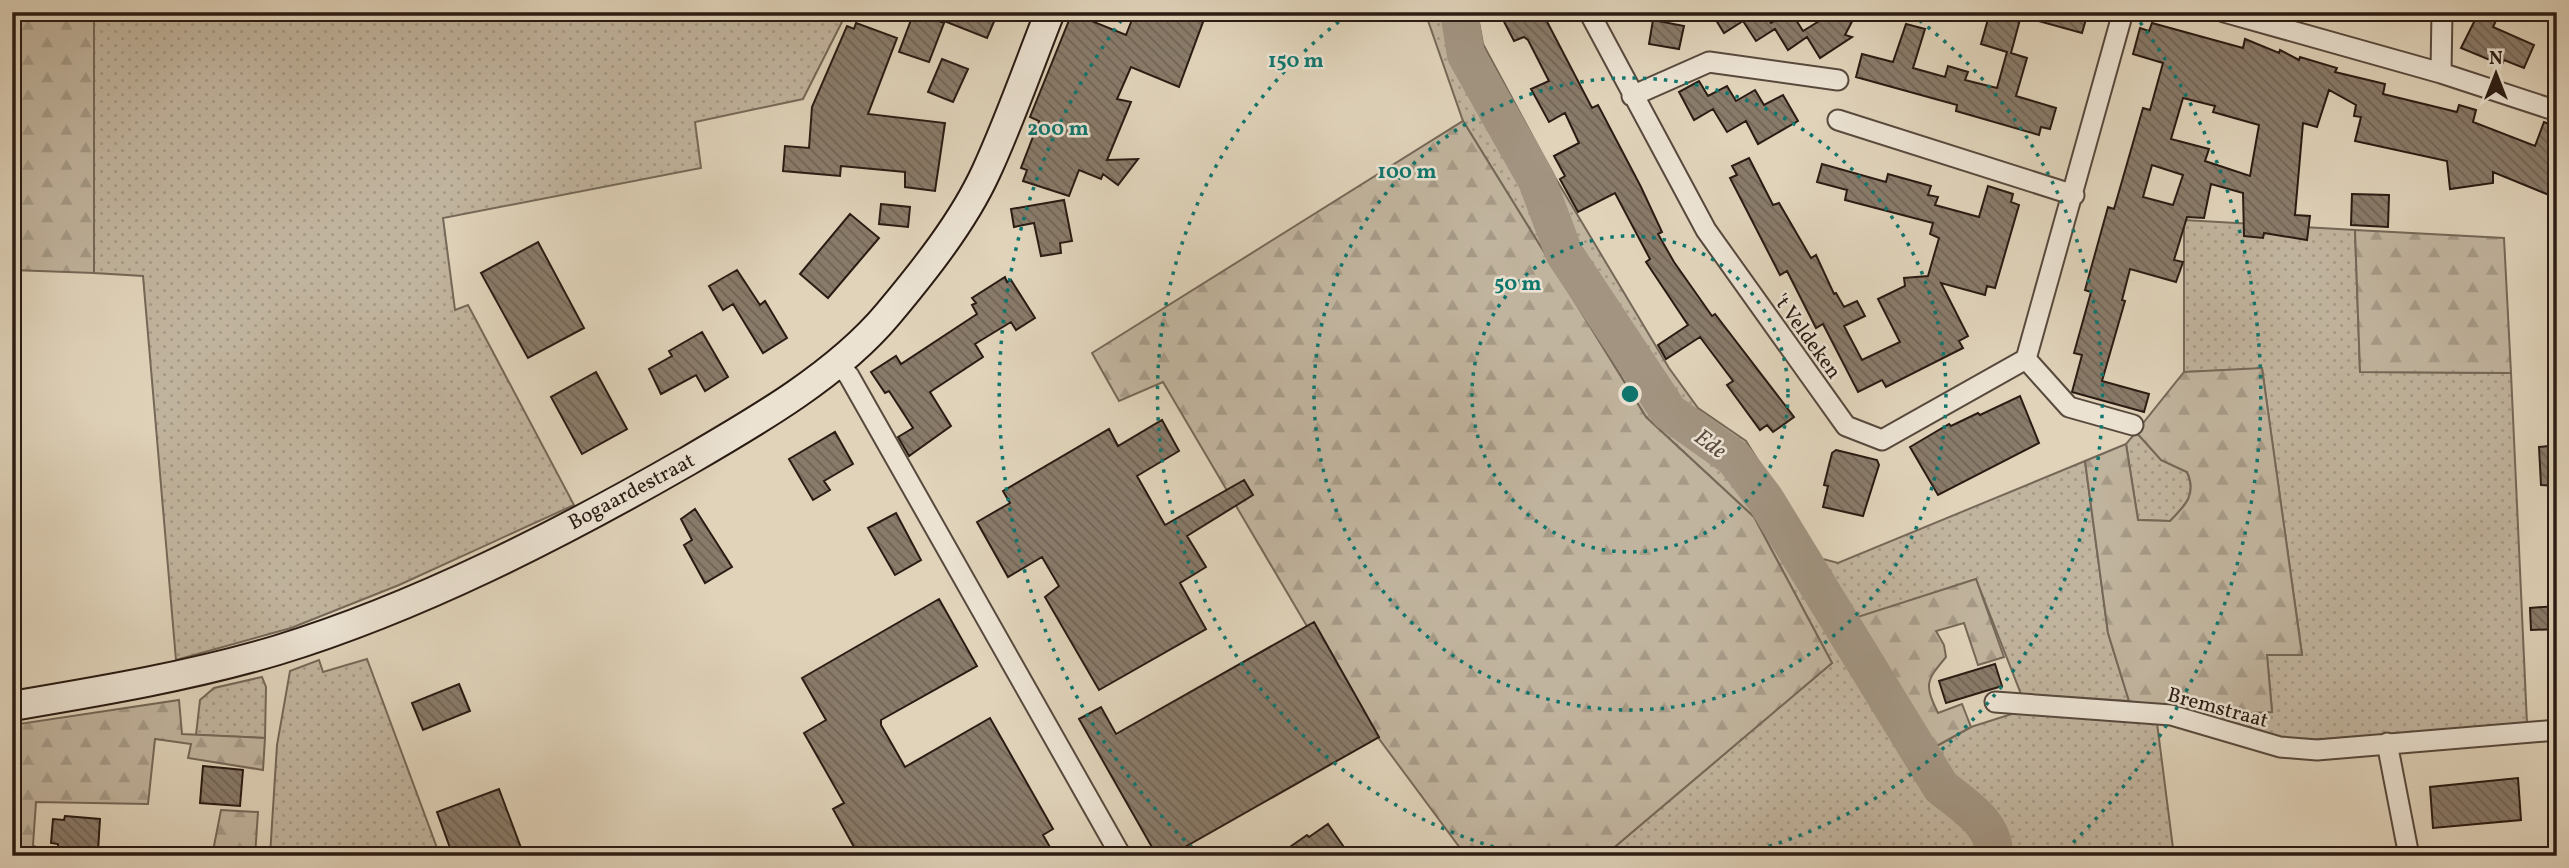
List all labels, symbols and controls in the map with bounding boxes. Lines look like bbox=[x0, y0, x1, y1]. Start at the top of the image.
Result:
north arrow bbox=[2460, 38, 2530, 108]
text: N bbox=[2489, 46, 2503, 72]
text: 150 m bbox=[1268, 47, 1324, 76]
text: 200 m bbox=[1027, 115, 1089, 144]
text: 100 m bbox=[1377, 158, 1437, 187]
text: 50 m bbox=[1494, 270, 1542, 299]
street label: 't Veldeken bbox=[1766, 288, 1848, 386]
centre of rings bbox=[1618, 382, 1642, 406]
water label: Ede bbox=[1687, 422, 1733, 468]
street label: Bogaardestraat bbox=[563, 447, 700, 538]
street label: Bremstraat bbox=[2164, 681, 2271, 736]

